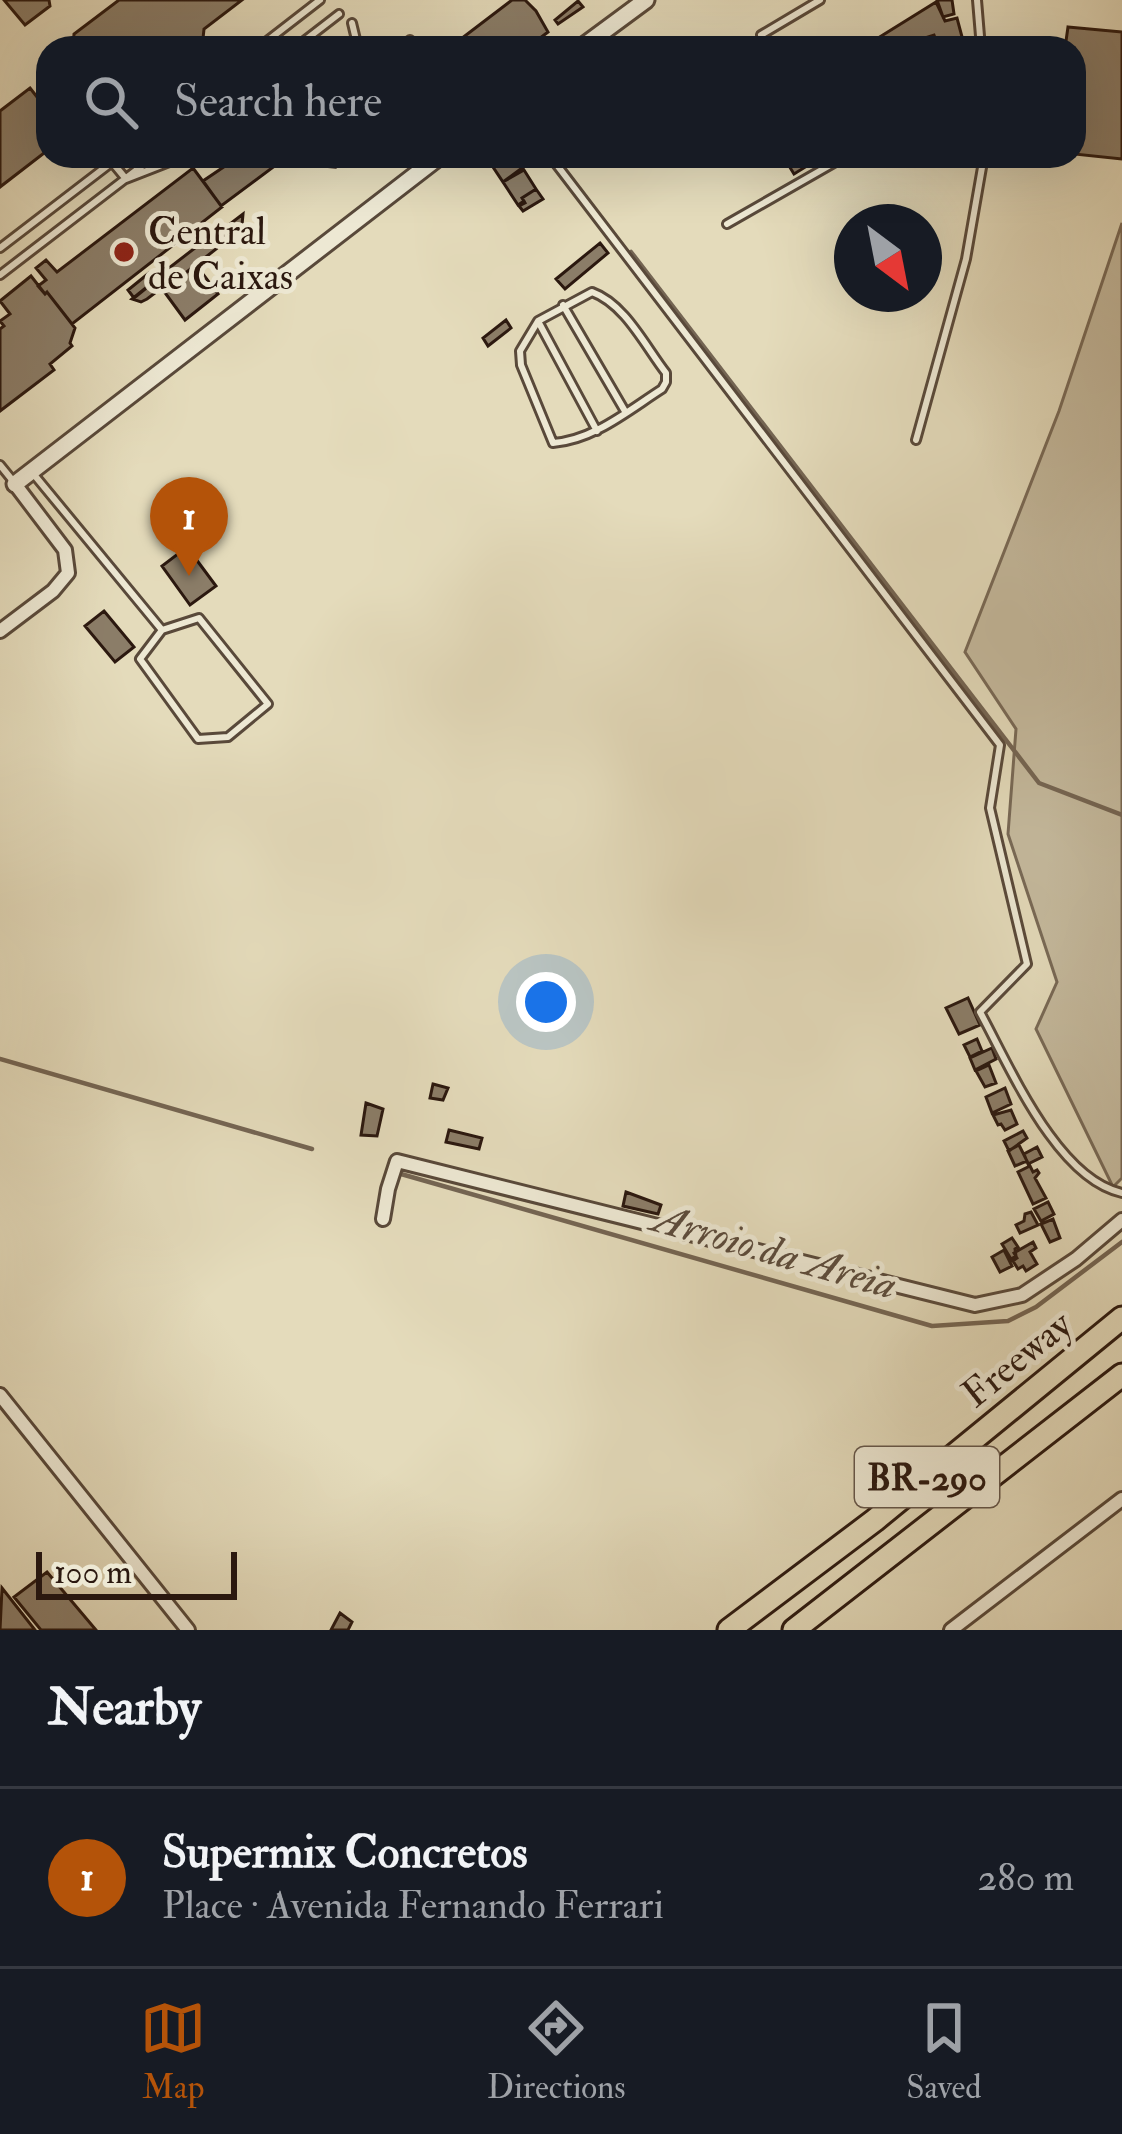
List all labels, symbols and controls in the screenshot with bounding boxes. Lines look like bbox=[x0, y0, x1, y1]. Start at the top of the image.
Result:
search box bbox=[36, 36, 1086, 168]
icon: search bbox=[78, 69, 144, 135]
text: Search here bbox=[174, 74, 382, 130]
north arrow bbox=[834, 204, 942, 312]
place label: Central de Caixas bbox=[148, 207, 293, 301]
marker: Central de Caixas bbox=[111, 239, 137, 265]
pin: 1 bbox=[150, 477, 228, 576]
your location bbox=[516, 972, 576, 1032]
water label: Arroio da Areia bbox=[643, 1191, 902, 1312]
street label: Freeway bbox=[952, 1300, 1082, 1418]
road number: BR-290 bbox=[855, 1447, 999, 1507]
scale bar bbox=[36, 1546, 237, 1599]
text: 100 m bbox=[54, 1552, 132, 1593]
text: Nearby bbox=[48, 1676, 201, 1740]
text: Supermix Concretos bbox=[162, 1825, 528, 1881]
text: 1 bbox=[80, 1853, 94, 1902]
text: 280 m bbox=[977, 1853, 1074, 1902]
text: Place · Avenida Fernando Ferrari bbox=[162, 1881, 664, 1930]
tab: Map bbox=[140, 1995, 206, 2108]
tab: Directions bbox=[487, 1995, 626, 2108]
tab: Saved bbox=[906, 1995, 982, 2108]

